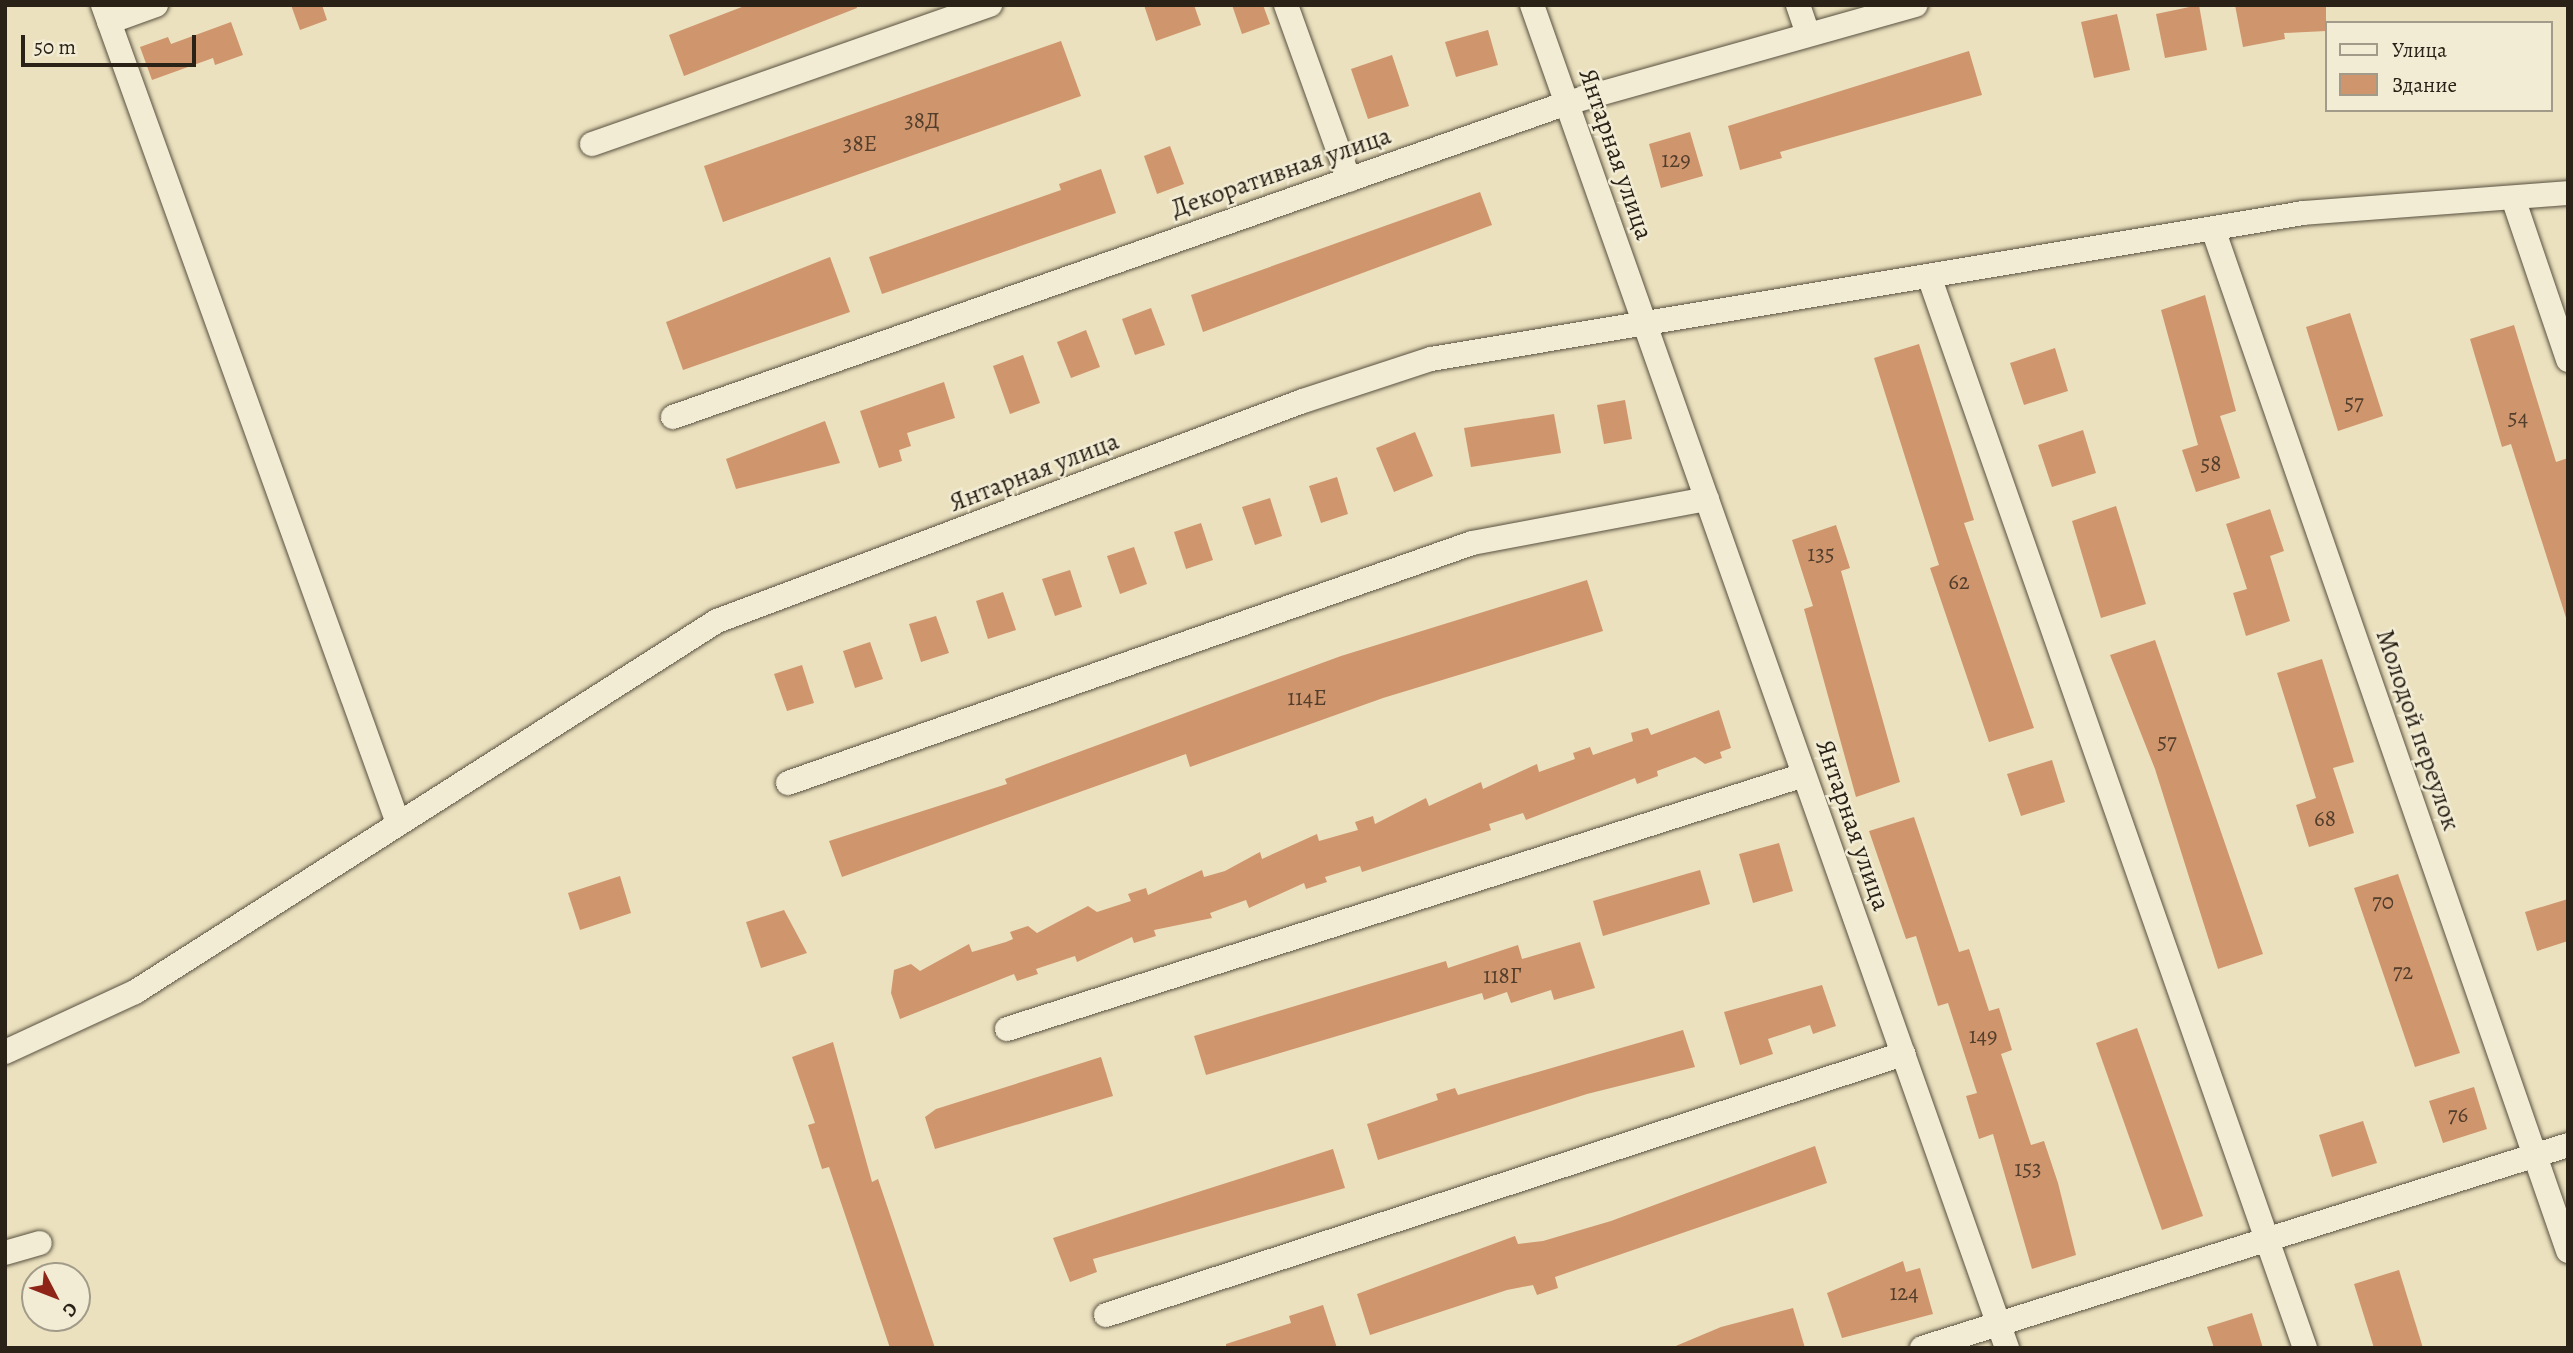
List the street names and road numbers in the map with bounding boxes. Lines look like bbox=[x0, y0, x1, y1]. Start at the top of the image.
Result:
street label: Янтарная улица bbox=[1572, 64, 1660, 244]
street label: Декоративная улица bbox=[1167, 120, 1395, 224]
street label: Янтарная улица bbox=[945, 425, 1123, 519]
street label: Молодой переулок bbox=[2369, 625, 2467, 835]
street label: Янтарная улица bbox=[1809, 735, 1897, 915]

